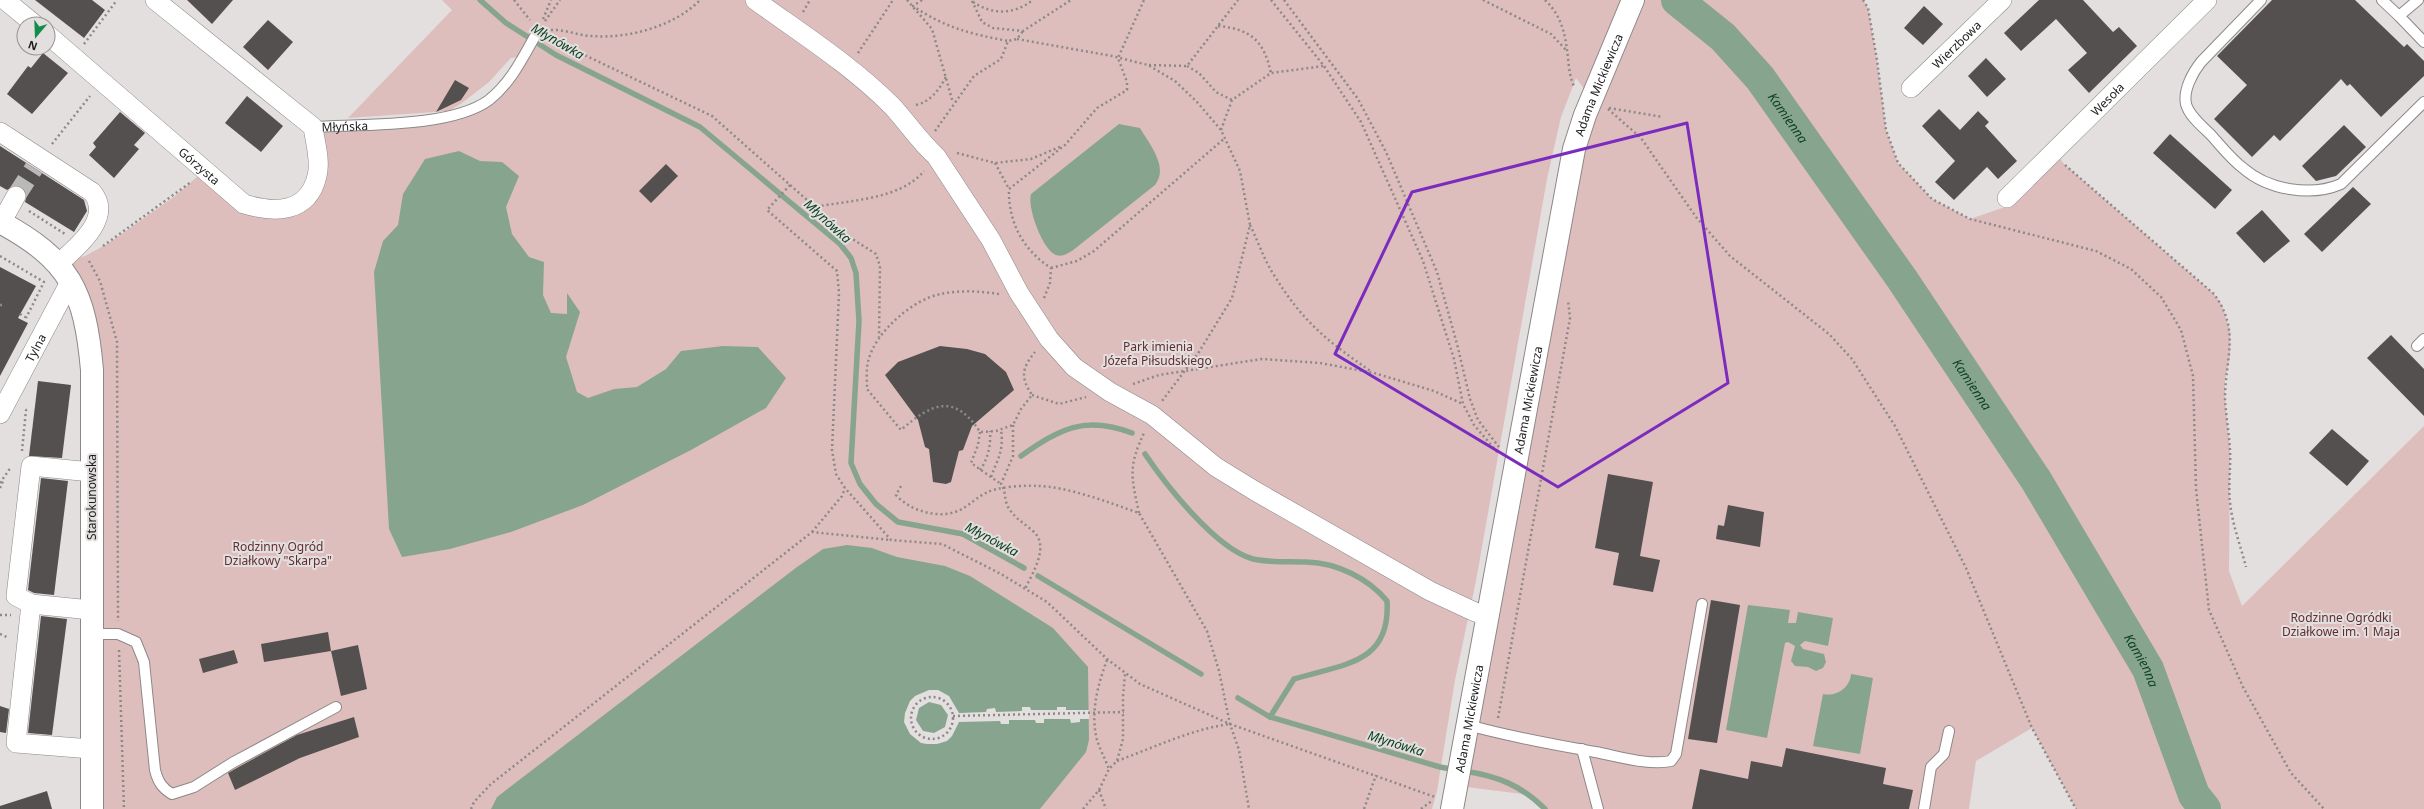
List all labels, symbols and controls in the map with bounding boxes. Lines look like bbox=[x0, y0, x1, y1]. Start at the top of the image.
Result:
north arrow bbox=[16, 16, 56, 56]
street label: Wierzbowa bbox=[1928, 16, 1985, 72]
water label: Młynówka bbox=[528, 19, 588, 64]
street label: Adama Mickiewicza bbox=[1570, 31, 1627, 138]
text: N bbox=[26, 37, 39, 54]
street label: Wesoła bbox=[2087, 78, 2128, 119]
water label: Kamienna bbox=[1764, 89, 1813, 147]
street label: Młyńska bbox=[321, 117, 368, 135]
street label: Górzysta bbox=[175, 143, 224, 188]
water label: Młynówka bbox=[800, 195, 856, 248]
street label: Tylna bbox=[21, 331, 50, 365]
park label: Park imienia Józefa Piłsudskiego bbox=[1103, 338, 1212, 369]
street label: Adama Mickiewicza bbox=[1509, 345, 1546, 455]
water label: Kamienna bbox=[1949, 355, 1996, 414]
street label: Starokunowska bbox=[83, 454, 100, 540]
water label: Młynówka bbox=[962, 517, 1022, 561]
park label: Rodzinny Ogród Działkowy "Skarpa" bbox=[224, 538, 332, 569]
park label: Rodzinne Ogródki Działkowe im. 1 Maja bbox=[2282, 609, 2400, 640]
water label: Kamienna bbox=[2120, 630, 2163, 690]
street label: Adama Mickiewicza bbox=[1450, 663, 1487, 774]
water label: Młynówka bbox=[1366, 726, 1427, 760]

